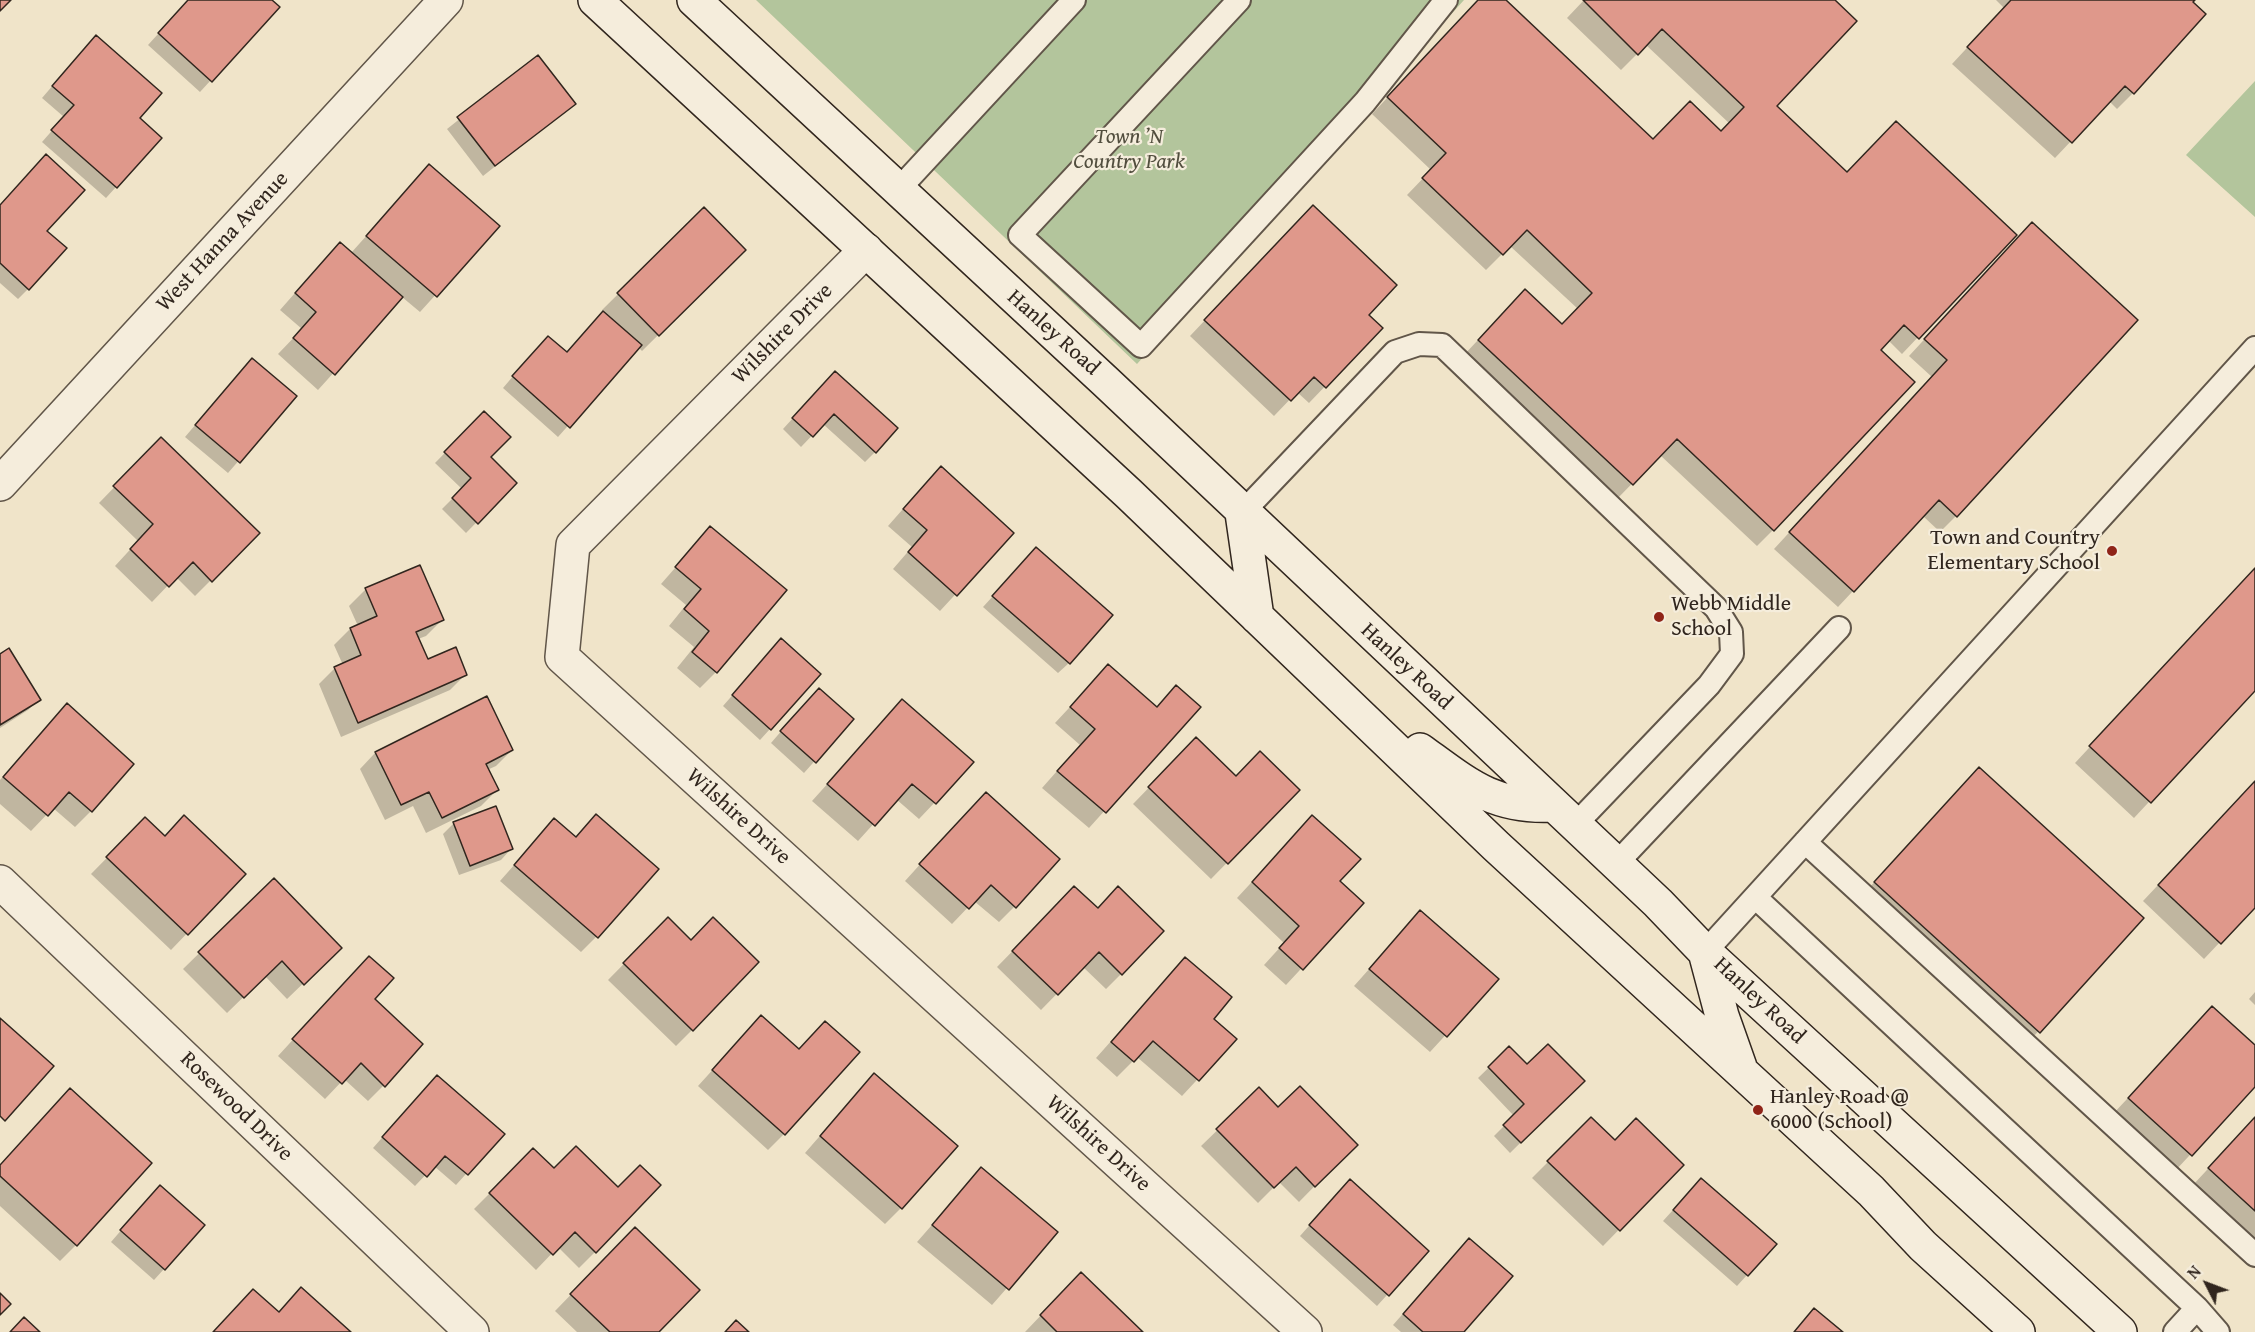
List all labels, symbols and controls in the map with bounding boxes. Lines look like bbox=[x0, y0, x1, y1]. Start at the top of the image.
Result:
park label: Town ’N Country Park bbox=[1073, 124, 1185, 176]
street label: West Hanna Avenue bbox=[151, 166, 295, 318]
street label: Wilshire Drive bbox=[727, 278, 839, 390]
street label: Hanley Road bbox=[1001, 284, 1105, 382]
place label: Town and Country Elementary School bbox=[1928, 525, 2100, 576]
marker: Town and Country Elementary School bbox=[2105, 544, 2119, 558]
place label: Webb Middle School bbox=[1671, 591, 1791, 642]
marker: Webb Middle School bbox=[1652, 610, 1666, 624]
street label: Hanley Road bbox=[1355, 618, 1457, 716]
street label: Wilshire Drive bbox=[680, 763, 796, 871]
street label: Hanley Road bbox=[1708, 952, 1810, 1050]
street label: Rosewood Drive bbox=[174, 1047, 298, 1167]
place label: Hanley Road @ 6000 (School) bbox=[1770, 1084, 1909, 1136]
street label: Wilshire Drive bbox=[1040, 1090, 1156, 1198]
marker: Hanley Road @ 6000 (School) bbox=[1751, 1103, 1765, 1117]
north arrow bbox=[2177, 1254, 2237, 1314]
text: N bbox=[2181, 1260, 2206, 1284]

